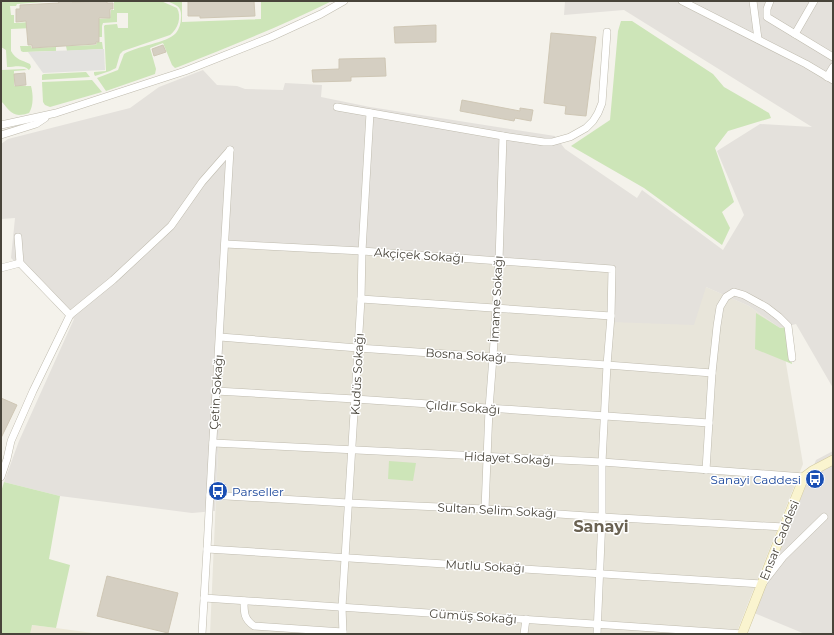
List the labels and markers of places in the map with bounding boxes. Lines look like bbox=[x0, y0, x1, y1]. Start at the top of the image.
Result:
bus stop icon: Sanayi Caddesi bbox=[804, 468, 826, 490]
place label: Sanayi Caddesi bbox=[711, 472, 801, 487]
bus stop icon: Parseller bbox=[207, 480, 229, 502]
place label: Parseller bbox=[232, 484, 284, 499]

